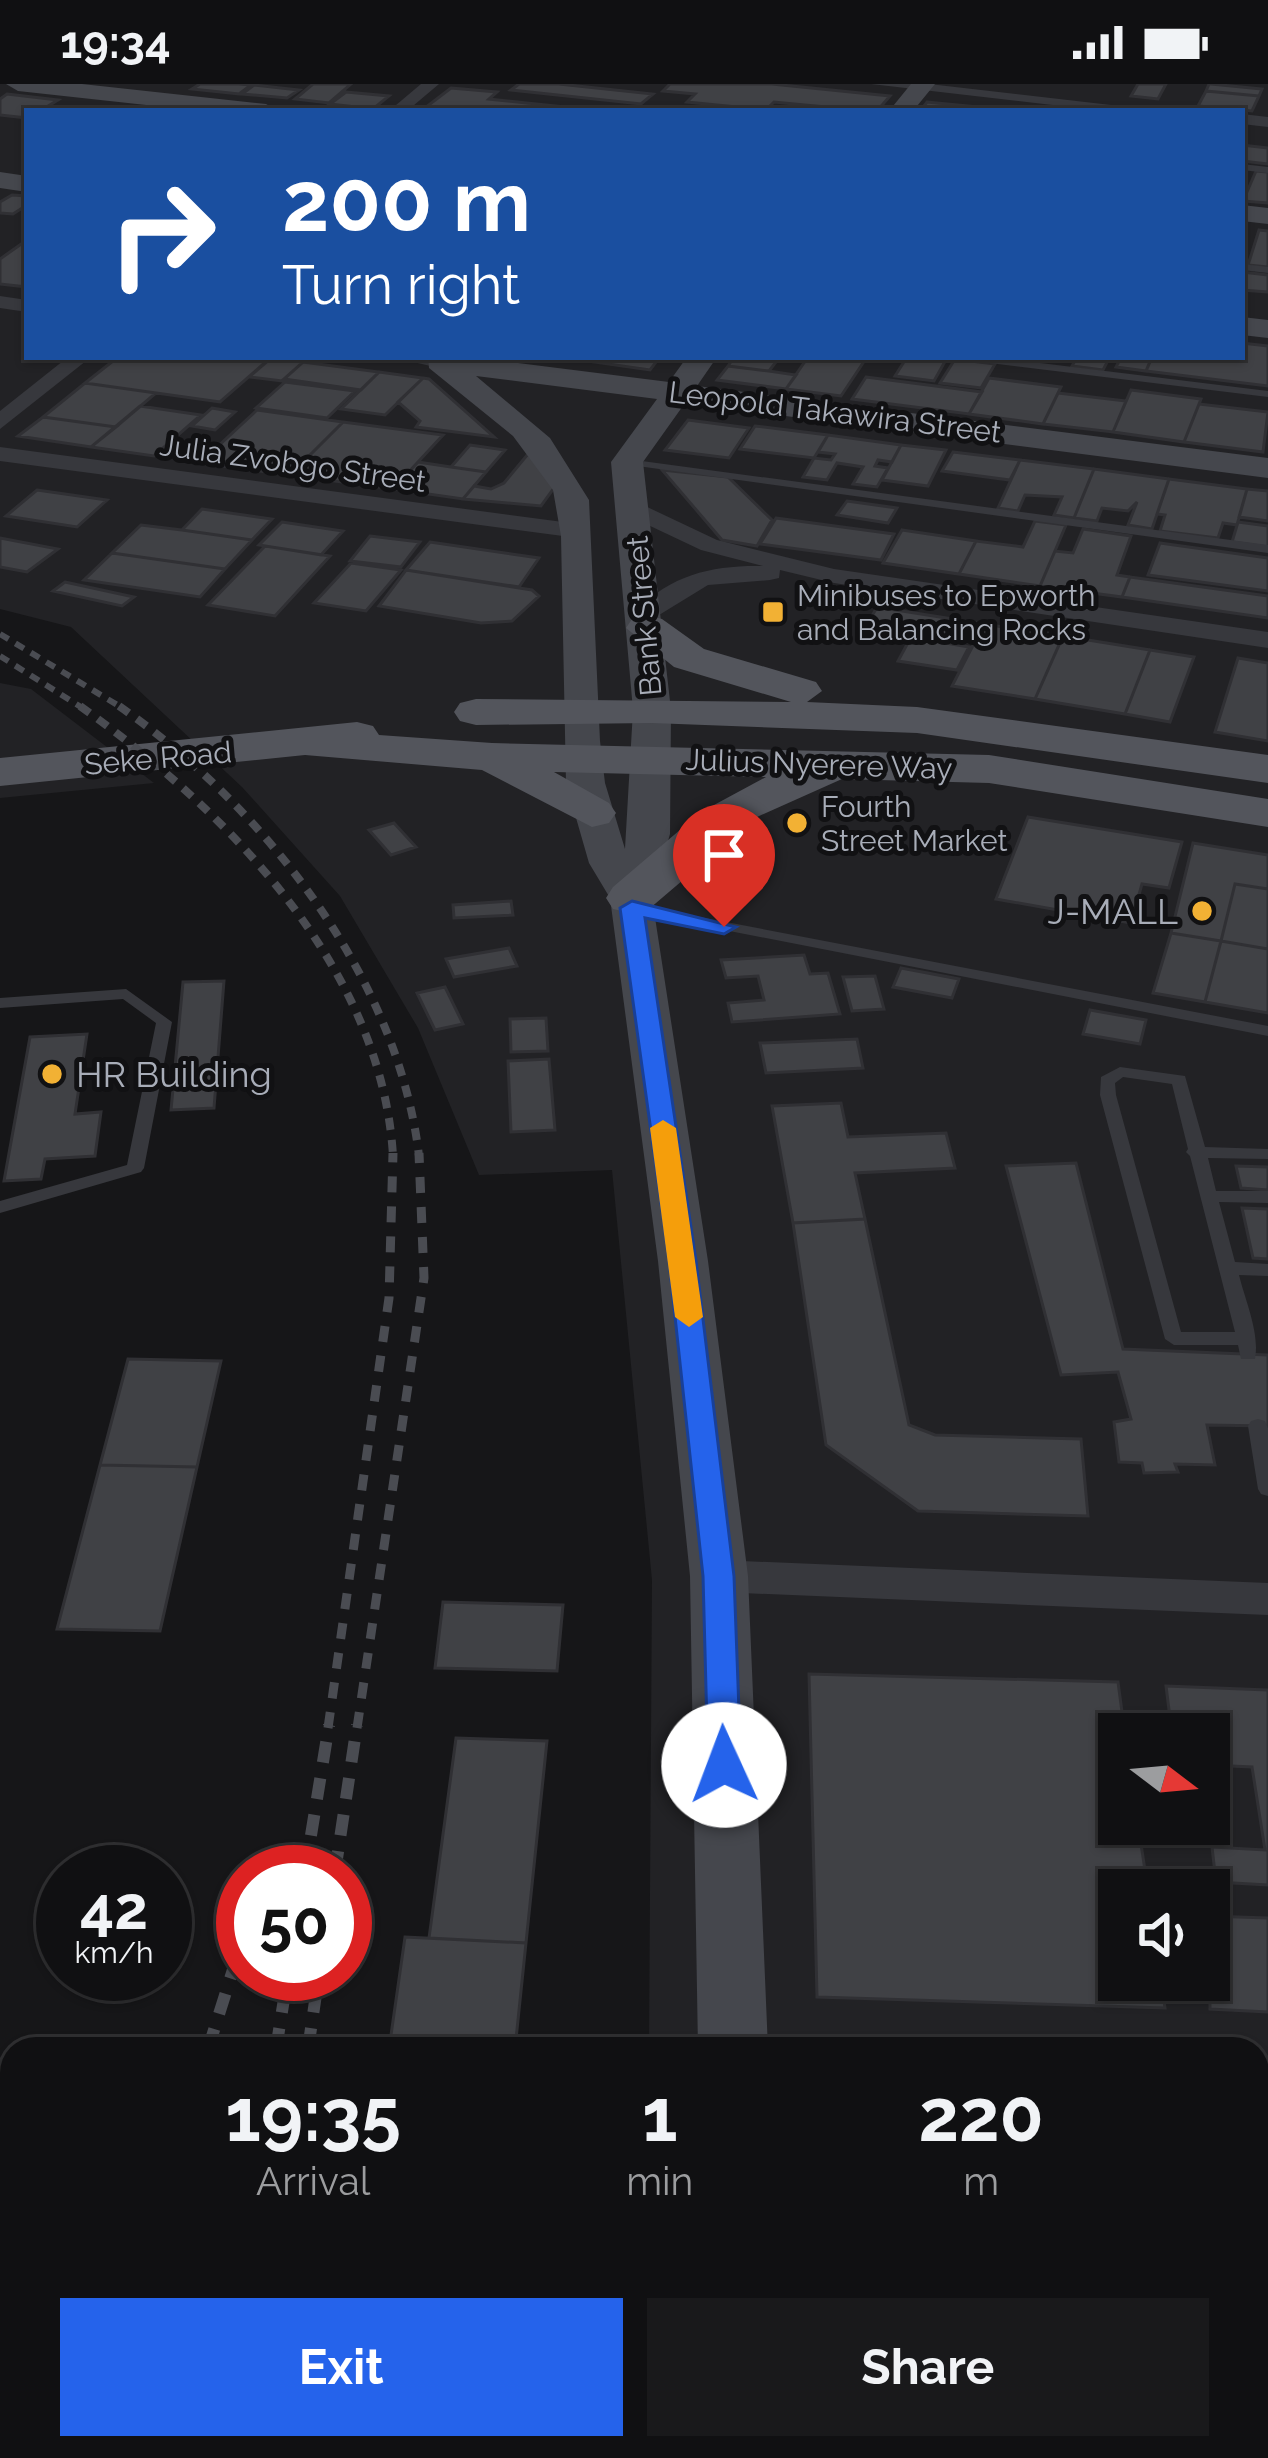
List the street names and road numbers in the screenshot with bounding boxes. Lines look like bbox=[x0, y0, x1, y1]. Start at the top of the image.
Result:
street label: Leopold Takawira Street bbox=[667, 374, 1003, 450]
street label: Julia Zvobgo Street bbox=[158, 427, 428, 499]
street label: Bank Street bbox=[620, 535, 668, 697]
street label: Seke Road bbox=[83, 734, 233, 782]
street label: Julius Nyerere Way bbox=[685, 742, 953, 786]

